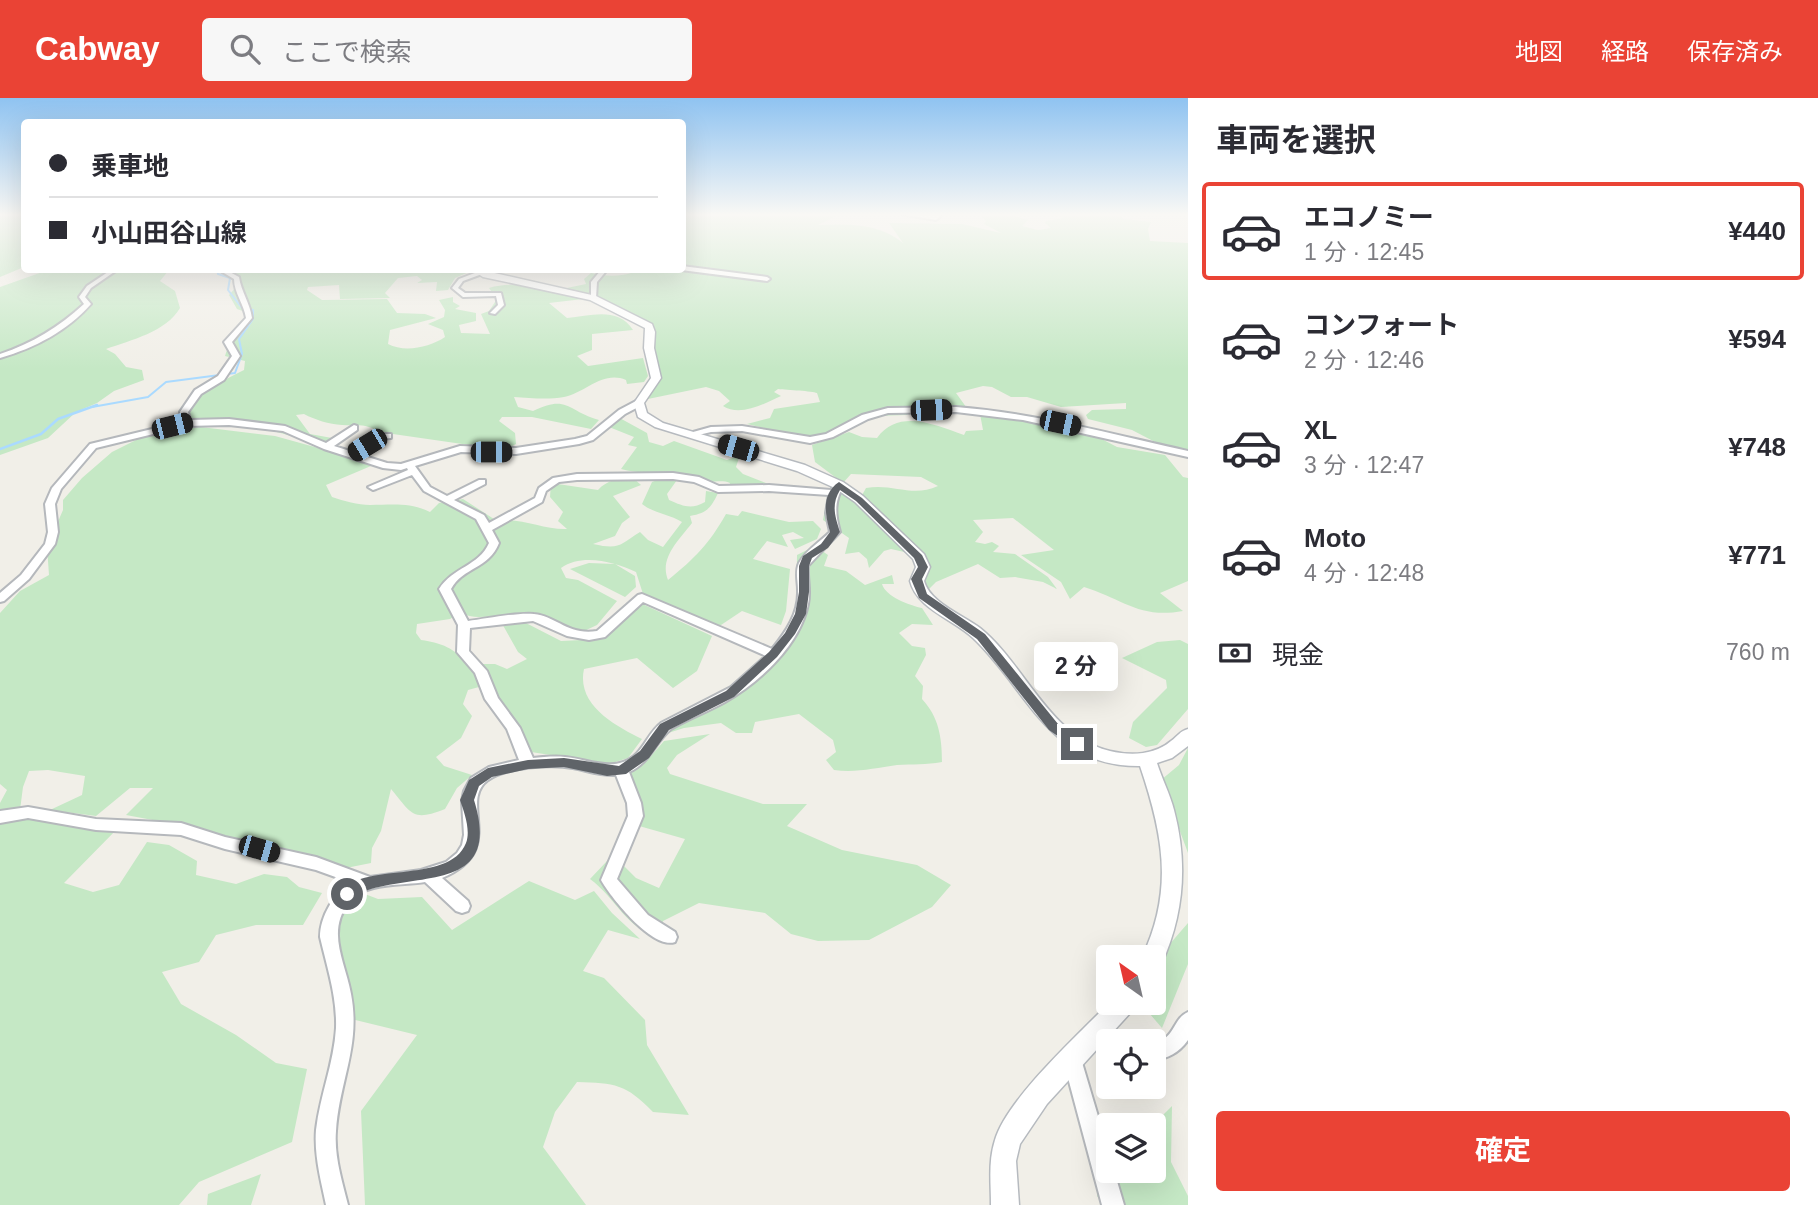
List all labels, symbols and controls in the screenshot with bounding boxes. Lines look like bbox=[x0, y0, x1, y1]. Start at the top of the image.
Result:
search box bbox=[202, 18, 692, 81]
text: Cabway bbox=[35, 30, 160, 67]
icon: search bbox=[226, 30, 264, 68]
text: ここで検索 bbox=[282, 37, 412, 67]
text: 地図 bbox=[1515, 38, 1563, 65]
text: 経路 bbox=[1601, 38, 1649, 65]
text: 保存済み bbox=[1687, 38, 1783, 65]
text: 車両を選択 bbox=[1216, 122, 1376, 158]
text: 乗車地 bbox=[91, 151, 169, 181]
icon: car bbox=[1220, 200, 1283, 263]
text: エコノミー bbox=[1304, 202, 1434, 232]
text: ¥440 bbox=[1728, 216, 1786, 246]
text: 小山田谷山線 bbox=[91, 218, 247, 248]
text: 1 分 · 12:45 bbox=[1304, 239, 1424, 265]
icon: car bbox=[1220, 308, 1283, 371]
text: コンフォート bbox=[1304, 310, 1459, 340]
text: ¥594 bbox=[1728, 324, 1786, 354]
text: 2 分 · 12:46 bbox=[1304, 347, 1424, 373]
car bbox=[910, 399, 953, 421]
car bbox=[1038, 408, 1083, 438]
car bbox=[150, 411, 195, 441]
text: XL bbox=[1304, 415, 1337, 445]
icon: car bbox=[1220, 416, 1283, 479]
car bbox=[344, 425, 391, 465]
car bbox=[715, 432, 762, 464]
text: ¥748 bbox=[1728, 432, 1786, 462]
car bbox=[471, 442, 513, 463]
text: 3 分 · 12:47 bbox=[1304, 452, 1424, 478]
text: Moto bbox=[1304, 523, 1366, 553]
icon: car bbox=[1220, 524, 1283, 587]
text: ¥771 bbox=[1728, 540, 1786, 570]
text: 4 分 · 12:48 bbox=[1304, 560, 1424, 586]
icon: cash bbox=[1216, 634, 1254, 672]
text: 760 m bbox=[1726, 639, 1790, 665]
text: 現金 bbox=[1272, 640, 1324, 670]
callout: 2 分 bbox=[1035, 642, 1119, 692]
text: 2 分 bbox=[1055, 653, 1097, 679]
route end bbox=[1061, 728, 1093, 760]
car bbox=[236, 833, 283, 865]
route start bbox=[331, 878, 363, 910]
north arrow bbox=[1096, 945, 1166, 1015]
map controls bbox=[1096, 945, 1166, 1183]
button: locate bbox=[1096, 1029, 1166, 1099]
button: 確定 bbox=[1216, 1111, 1790, 1191]
button: layers bbox=[1096, 1113, 1166, 1183]

